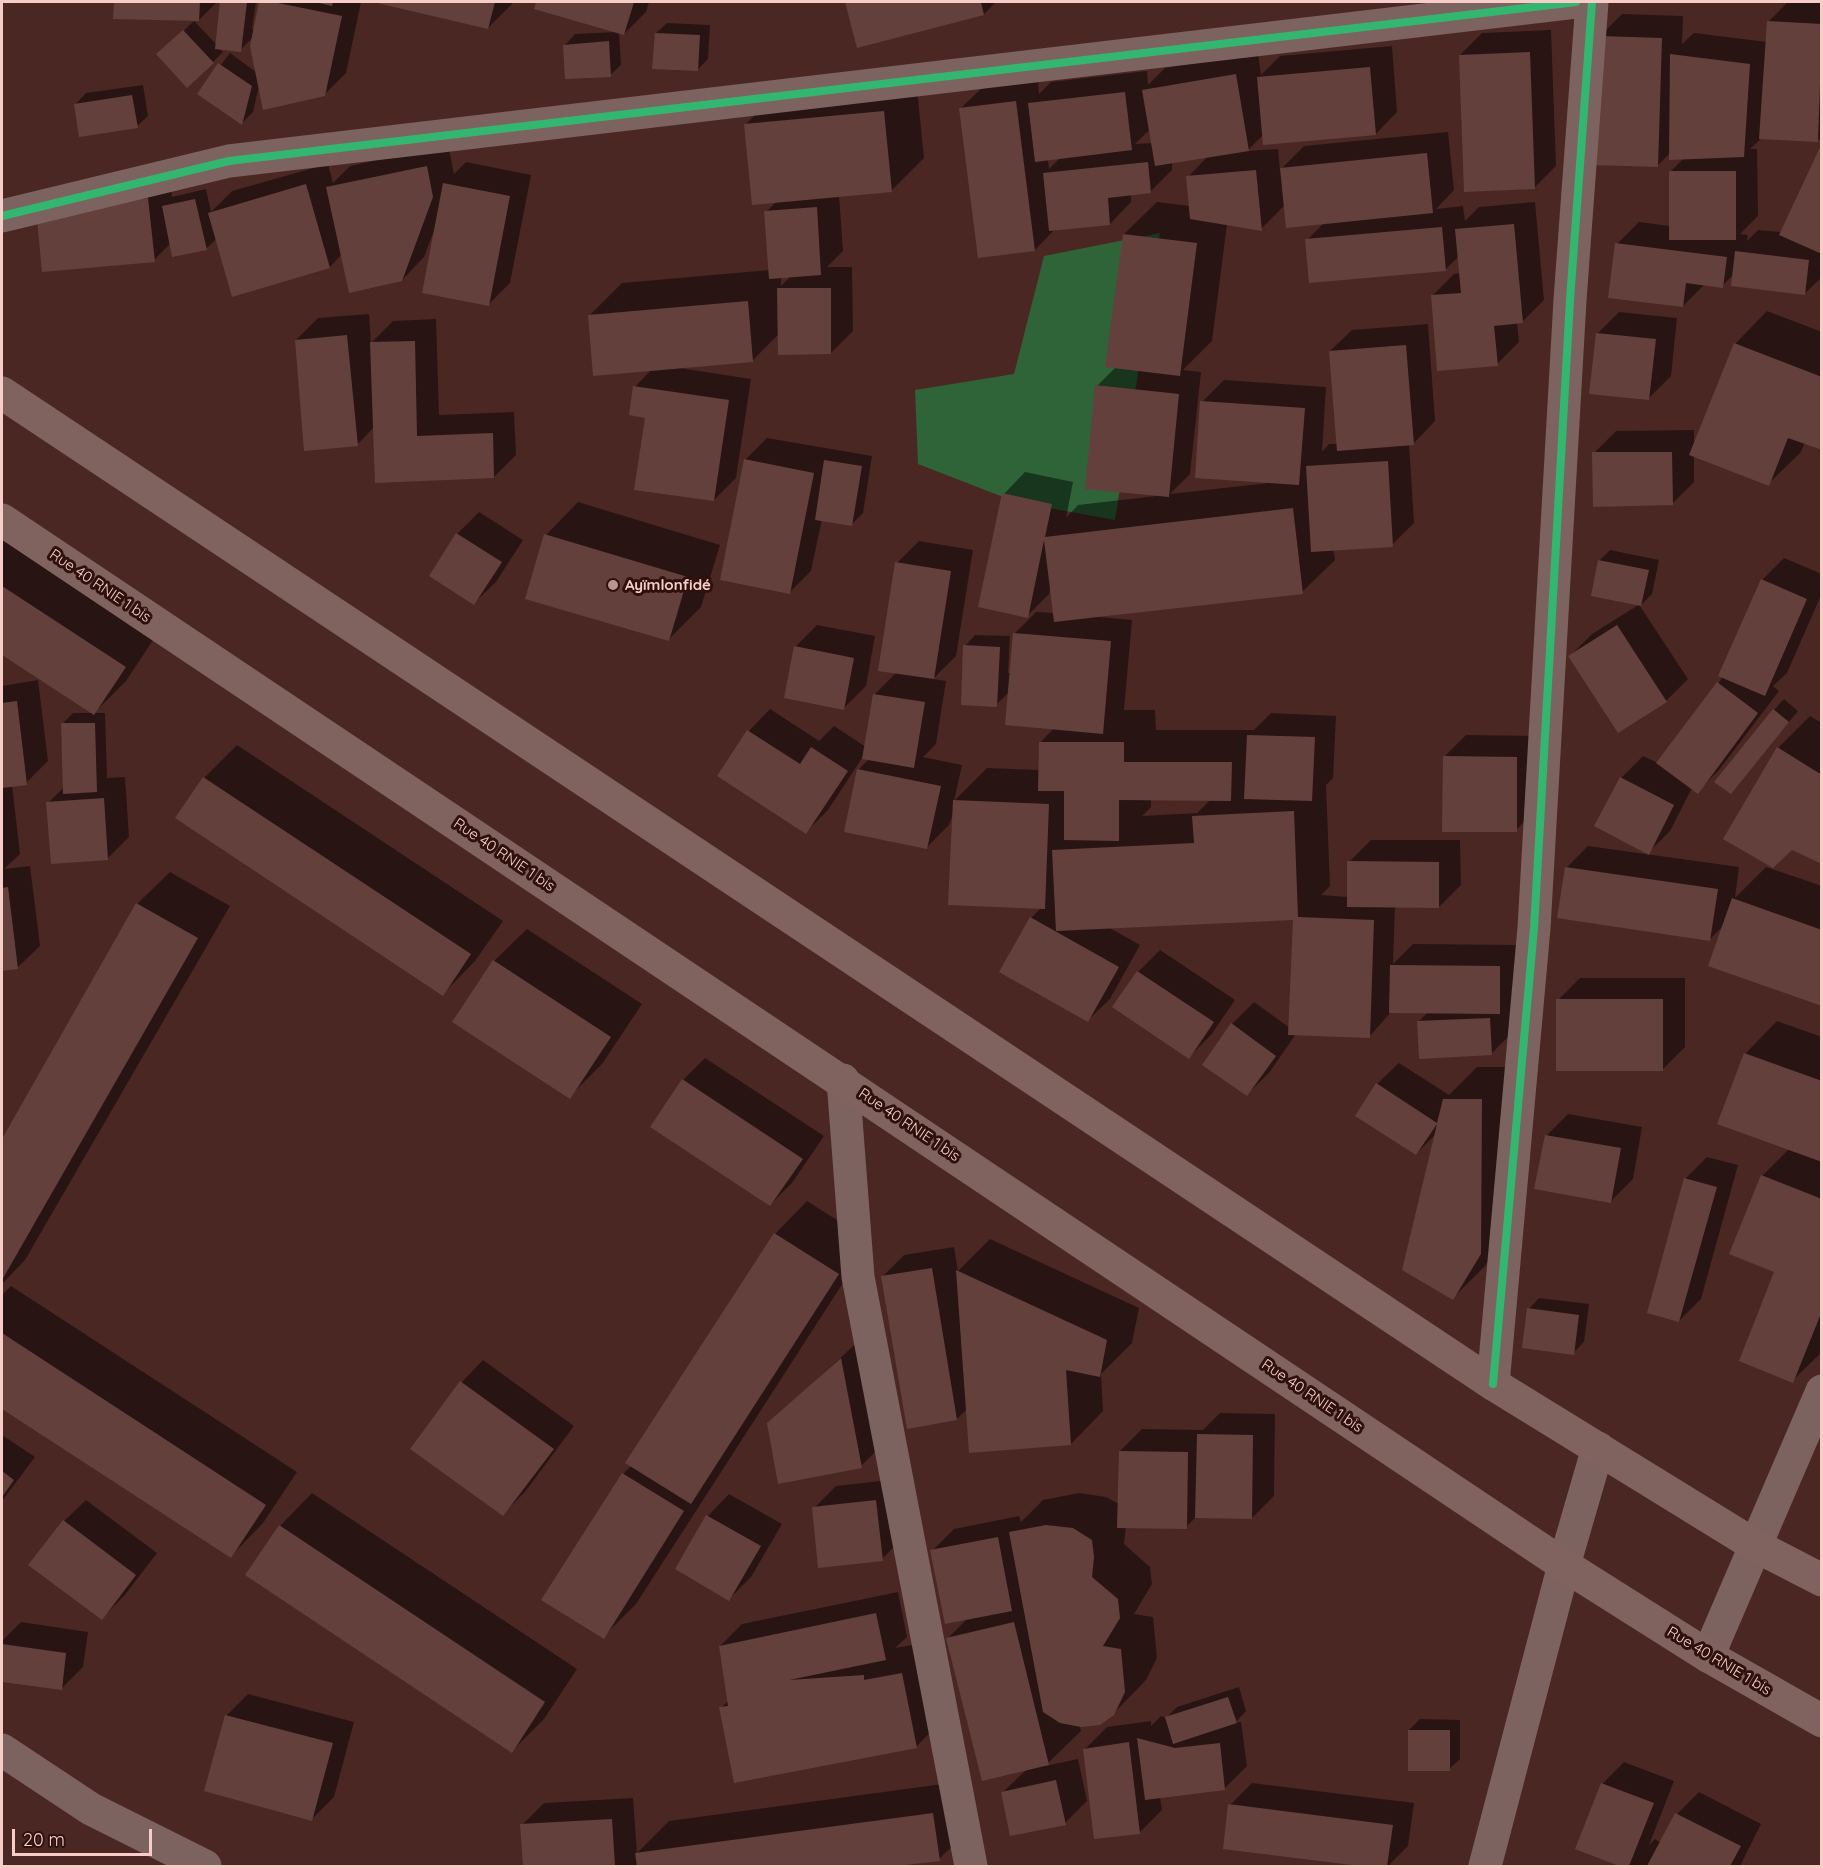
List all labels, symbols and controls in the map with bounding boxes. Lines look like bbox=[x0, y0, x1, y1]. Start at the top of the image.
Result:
street label: Rue 40 RNIE 1 bis bbox=[46, 545, 154, 627]
place label: Ayïmlonfidé bbox=[625, 576, 711, 594]
marker: Ayïmlonfidé bbox=[606, 578, 620, 592]
street label: Rue 40 RNIE 1 bis bbox=[450, 814, 558, 896]
street label: Rue 40 RNIE 1 bis bbox=[855, 1084, 963, 1166]
street label: Rue 40 RNIE 1 bis bbox=[1258, 1355, 1366, 1437]
street label: Rue 40 RNIE 1 bis bbox=[1664, 1623, 1774, 1699]
scale bar bbox=[15, 1817, 154, 1855]
text: 20 m bbox=[23, 1828, 65, 1851]

